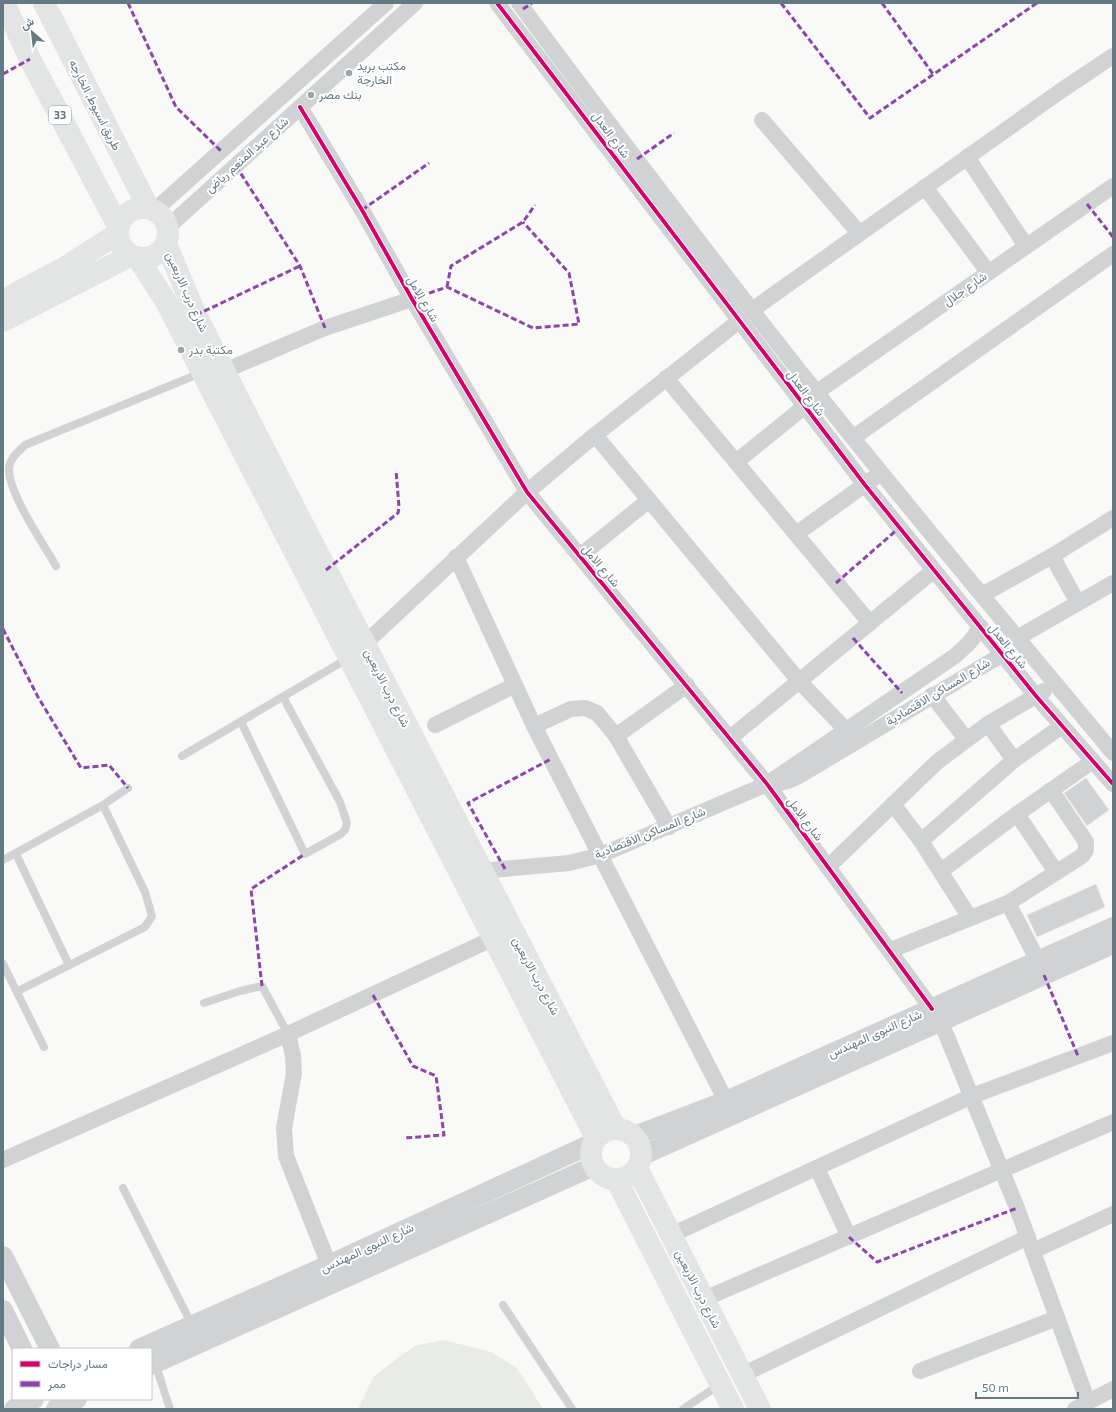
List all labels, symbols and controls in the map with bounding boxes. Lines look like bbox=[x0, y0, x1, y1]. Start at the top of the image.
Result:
north arrow bbox=[12, 12, 52, 52]
text: ش bbox=[18, 14, 36, 32]
street label: طريق اسيوط, الخارجه bbox=[65, 57, 125, 153]
place label: مكتب بريد الخارجة bbox=[357, 58, 406, 88]
marker: مكتب بريد الخارجة bbox=[344, 68, 354, 78]
place label: بنك مصر bbox=[318, 87, 362, 103]
marker: بنك مصر bbox=[306, 90, 316, 100]
road number: 33 bbox=[49, 106, 71, 124]
street label: شارع العدل bbox=[588, 109, 634, 162]
street label: شارع عبد المنعم رياض bbox=[202, 113, 293, 197]
street label: شارع درب الاربعين bbox=[161, 249, 212, 335]
street label: شارع جلال bbox=[940, 268, 991, 311]
street label: شارع الامل bbox=[402, 273, 443, 326]
place label: مكتبة بدر bbox=[188, 342, 233, 358]
marker: مكتبة بدر bbox=[176, 345, 186, 355]
street label: شارع العدل bbox=[783, 367, 829, 420]
street label: شارع الامل bbox=[578, 541, 623, 591]
street label: شارع العدل bbox=[984, 620, 1031, 673]
street label: شارع درب الاربعين bbox=[359, 646, 414, 730]
street label: شارع المساكن الاقتصادية bbox=[883, 655, 993, 730]
street label: شارع الامل bbox=[783, 794, 827, 845]
street label: شارع المساكن الاقتصادية bbox=[592, 803, 708, 864]
street label: شارع درب الاربعين bbox=[508, 934, 563, 1018]
street label: شارع النبوى المهندس bbox=[825, 1006, 925, 1063]
street label: شارع النبوى المهندس bbox=[318, 1219, 417, 1278]
street label: شارع درب الاربعين bbox=[670, 1247, 725, 1331]
legend bbox=[12, 1348, 152, 1400]
text: مسار دراجات bbox=[48, 1356, 108, 1372]
scale bar bbox=[976, 1374, 1078, 1400]
text: ممر bbox=[47, 1376, 66, 1392]
text: 50 m bbox=[982, 1380, 1009, 1394]

